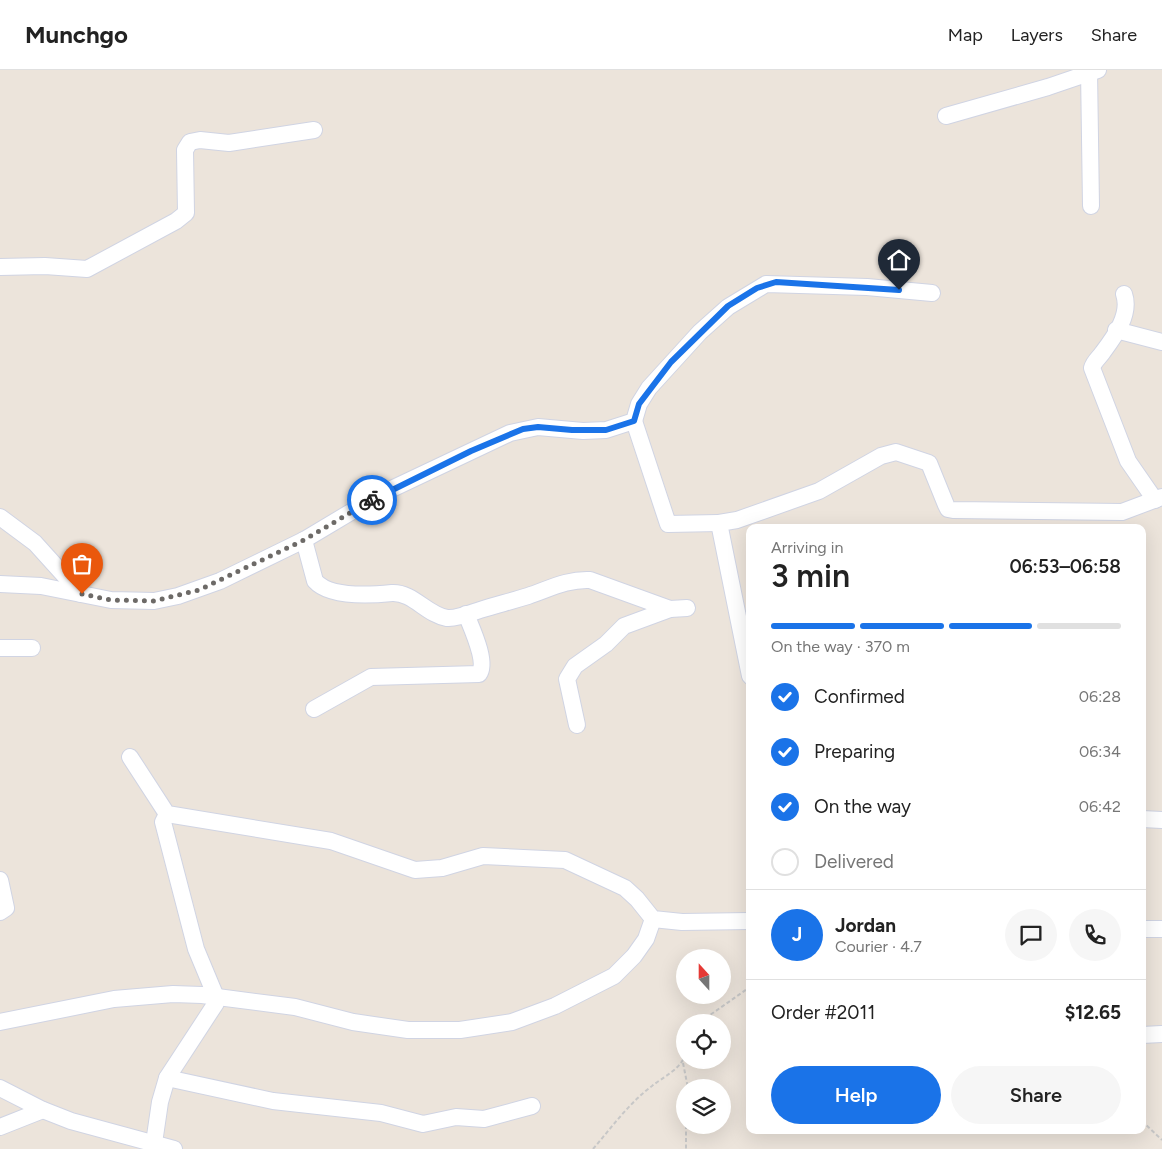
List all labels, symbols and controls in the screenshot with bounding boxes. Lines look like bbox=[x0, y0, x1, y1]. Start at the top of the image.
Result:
text: Munchgo bbox=[25, 20, 128, 49]
text: Map bbox=[948, 24, 983, 46]
text: Layers bbox=[1011, 24, 1063, 46]
text: Share bbox=[1091, 24, 1137, 46]
pin bbox=[878, 239, 920, 290]
icon: home bbox=[885, 246, 913, 274]
courier bbox=[347, 475, 397, 525]
icon: bike bbox=[358, 486, 386, 514]
text: Arriving in bbox=[771, 538, 843, 557]
pin bbox=[61, 543, 103, 594]
icon: bag bbox=[68, 550, 96, 578]
text: 06:53–06:58 bbox=[1009, 555, 1121, 578]
text: 3 min bbox=[771, 557, 850, 595]
text: On the way · 370 m bbox=[771, 637, 910, 656]
icon: check bbox=[771, 683, 799, 711]
text: Confirmed bbox=[814, 685, 905, 708]
text: 06:28 bbox=[1079, 687, 1121, 706]
icon: check bbox=[771, 738, 799, 766]
text: Preparing bbox=[814, 740, 895, 763]
text: 06:34 bbox=[1079, 742, 1121, 761]
icon: check bbox=[771, 793, 799, 821]
text: On the way bbox=[814, 795, 911, 818]
text: 06:42 bbox=[1079, 797, 1121, 816]
text: Delivered bbox=[814, 850, 894, 873]
button: chat bbox=[1005, 909, 1057, 961]
button: phone bbox=[1069, 909, 1121, 961]
text: Jordan bbox=[835, 914, 896, 937]
text: J bbox=[792, 923, 802, 946]
text: Courier · 4.7 bbox=[835, 937, 922, 956]
north arrow bbox=[676, 949, 731, 1004]
map controls bbox=[676, 949, 731, 1134]
text: Order #2011 bbox=[771, 1001, 875, 1024]
text: $12.65 bbox=[1065, 1001, 1121, 1024]
button: locate bbox=[676, 1014, 731, 1069]
button: Help bbox=[771, 1066, 941, 1124]
button: Share bbox=[951, 1066, 1121, 1124]
button: layers bbox=[676, 1079, 731, 1134]

